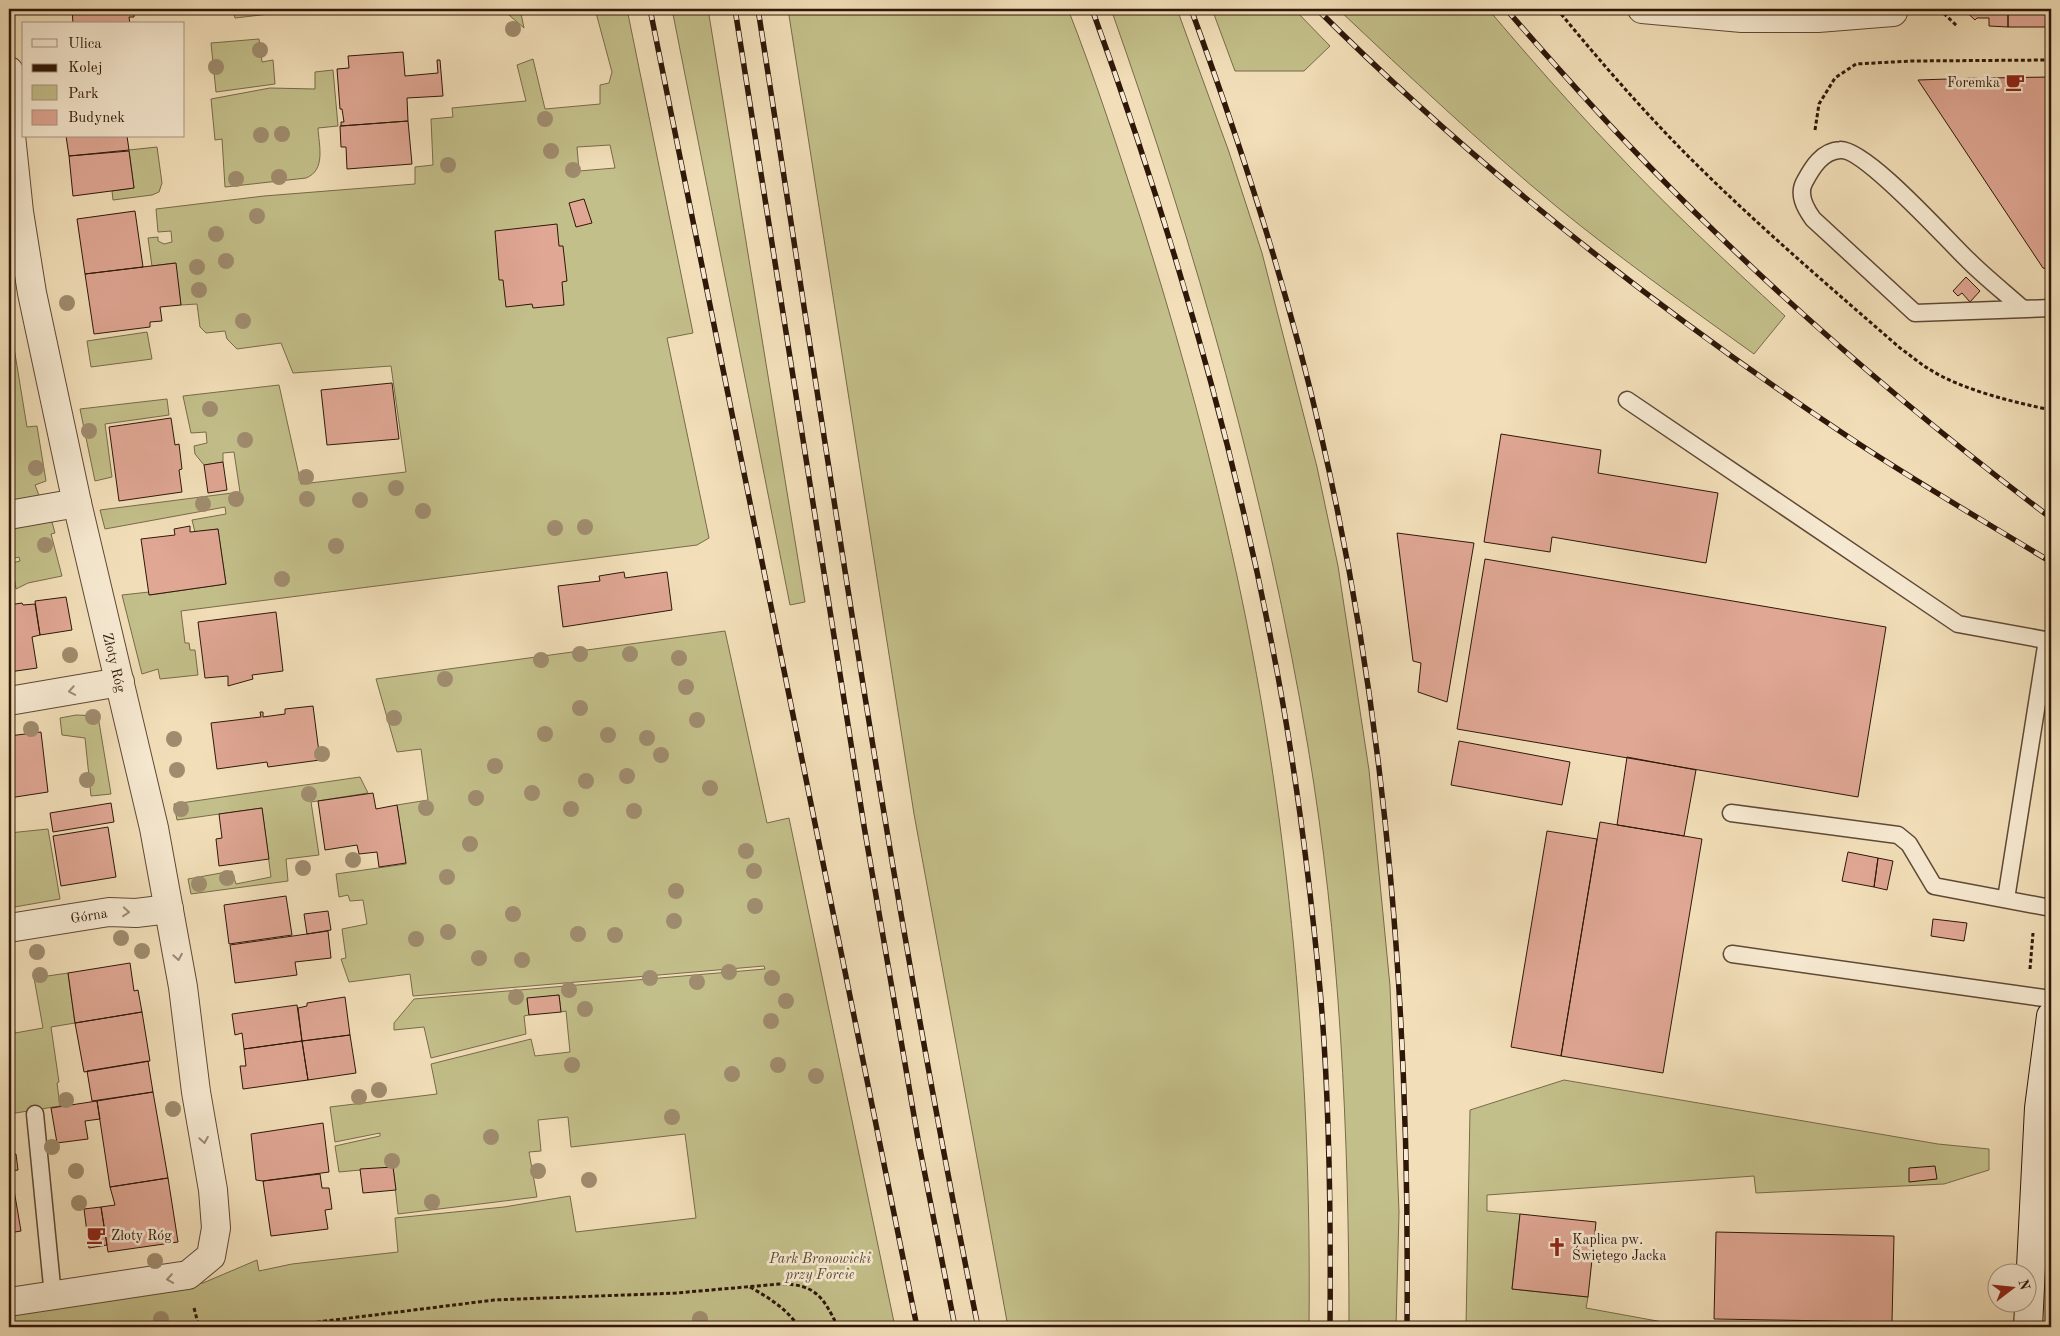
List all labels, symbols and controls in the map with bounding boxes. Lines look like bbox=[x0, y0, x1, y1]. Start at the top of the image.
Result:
legend bbox=[22, 22, 185, 138]
text: Ulica bbox=[68, 37, 102, 52]
text: Kolej bbox=[68, 61, 103, 76]
cafe icon: Foremka bbox=[2004, 71, 2026, 93]
place label: Foremka bbox=[1947, 76, 2000, 90]
text: Park bbox=[68, 87, 99, 102]
text: Budynek bbox=[68, 111, 125, 126]
street label: Złoty Róg bbox=[100, 631, 128, 694]
one-way arrow bbox=[68, 685, 76, 695]
street label: Górna bbox=[70, 906, 109, 926]
one-way arrow bbox=[122, 906, 130, 917]
one-way arrow bbox=[172, 952, 182, 961]
one-way arrow bbox=[199, 1136, 209, 1145]
cafe icon: Złoty Róg bbox=[85, 1224, 107, 1246]
place label: Złoty Róg bbox=[111, 1229, 172, 1243]
place label: Kaplica pw. Świętego Jacka bbox=[1572, 1233, 1666, 1263]
church icon: Kaplica pw. Świętego Jacka bbox=[1546, 1236, 1568, 1258]
park label: Park Bronowicki przy Forcie bbox=[768, 1252, 871, 1283]
north arrow bbox=[1988, 1264, 2038, 1314]
one-way arrow bbox=[165, 1273, 174, 1283]
text: N bbox=[2015, 1278, 2032, 1292]

